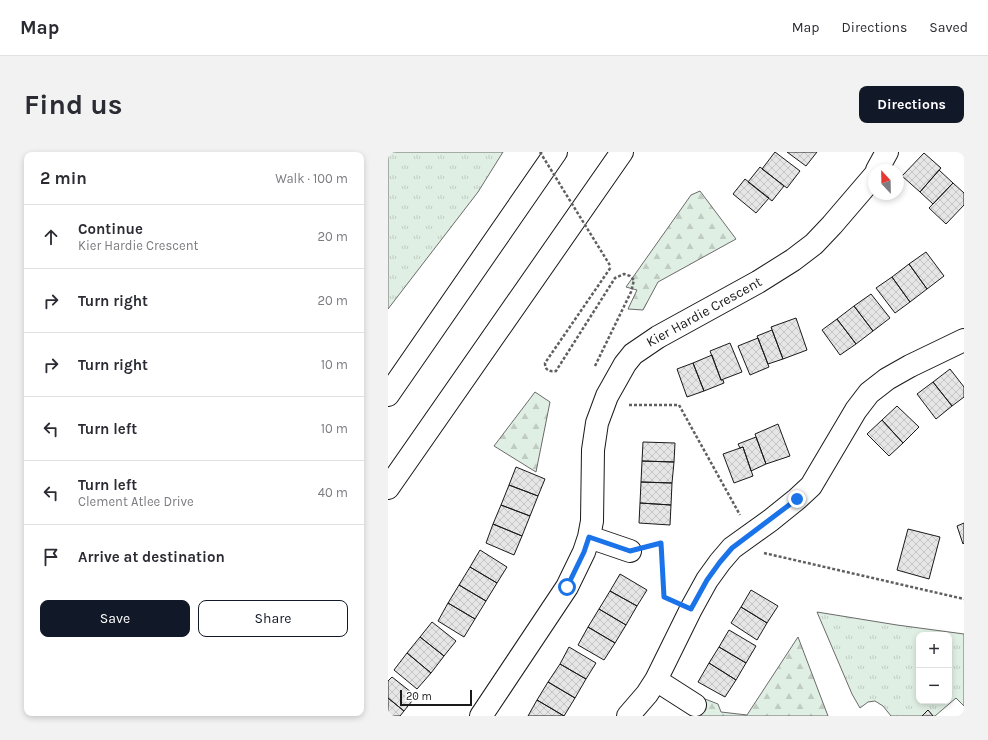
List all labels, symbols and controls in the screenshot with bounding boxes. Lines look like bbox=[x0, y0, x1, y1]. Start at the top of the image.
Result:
text: Map bbox=[20, 17, 59, 39]
text: Map bbox=[792, 19, 820, 36]
text: Directions bbox=[842, 19, 907, 36]
text: Saved bbox=[929, 19, 968, 36]
button: Directions bbox=[859, 86, 964, 123]
text: Find us bbox=[24, 88, 123, 121]
north arrow bbox=[868, 164, 904, 200]
text: 2 min bbox=[40, 168, 87, 188]
text: Walk · 100 m bbox=[275, 171, 348, 186]
text: Continue bbox=[78, 220, 143, 238]
icon: ahead bbox=[40, 226, 62, 248]
text: 20 m bbox=[318, 229, 348, 244]
text: Kier Hardie Crescent bbox=[78, 238, 198, 253]
street label: Kier Hardie Crescent bbox=[643, 273, 765, 351]
icon: right bbox=[40, 290, 62, 312]
text: Turn right bbox=[78, 292, 148, 310]
text: 20 m bbox=[318, 293, 348, 308]
icon: right bbox=[40, 354, 62, 376]
text: Turn right bbox=[78, 356, 148, 374]
text: 10 m bbox=[321, 357, 348, 372]
icon: left bbox=[40, 418, 62, 440]
text: Turn left bbox=[78, 420, 137, 438]
text: 10 m bbox=[321, 421, 348, 436]
text: Turn left bbox=[78, 476, 137, 494]
icon: left bbox=[40, 482, 62, 504]
text: 40 m bbox=[318, 485, 348, 500]
route end bbox=[788, 490, 806, 508]
text: Clement Atlee Drive bbox=[78, 494, 194, 509]
icon: arrive bbox=[40, 546, 62, 568]
text: Arrive at destination bbox=[78, 548, 225, 566]
route start bbox=[558, 578, 576, 596]
button: Save bbox=[40, 600, 190, 637]
button: Share bbox=[198, 600, 348, 637]
map controls bbox=[916, 632, 952, 704]
button: + bbox=[916, 632, 952, 668]
button: − bbox=[916, 668, 952, 704]
scale bar bbox=[400, 688, 472, 707]
text: 20 m bbox=[406, 690, 432, 703]

